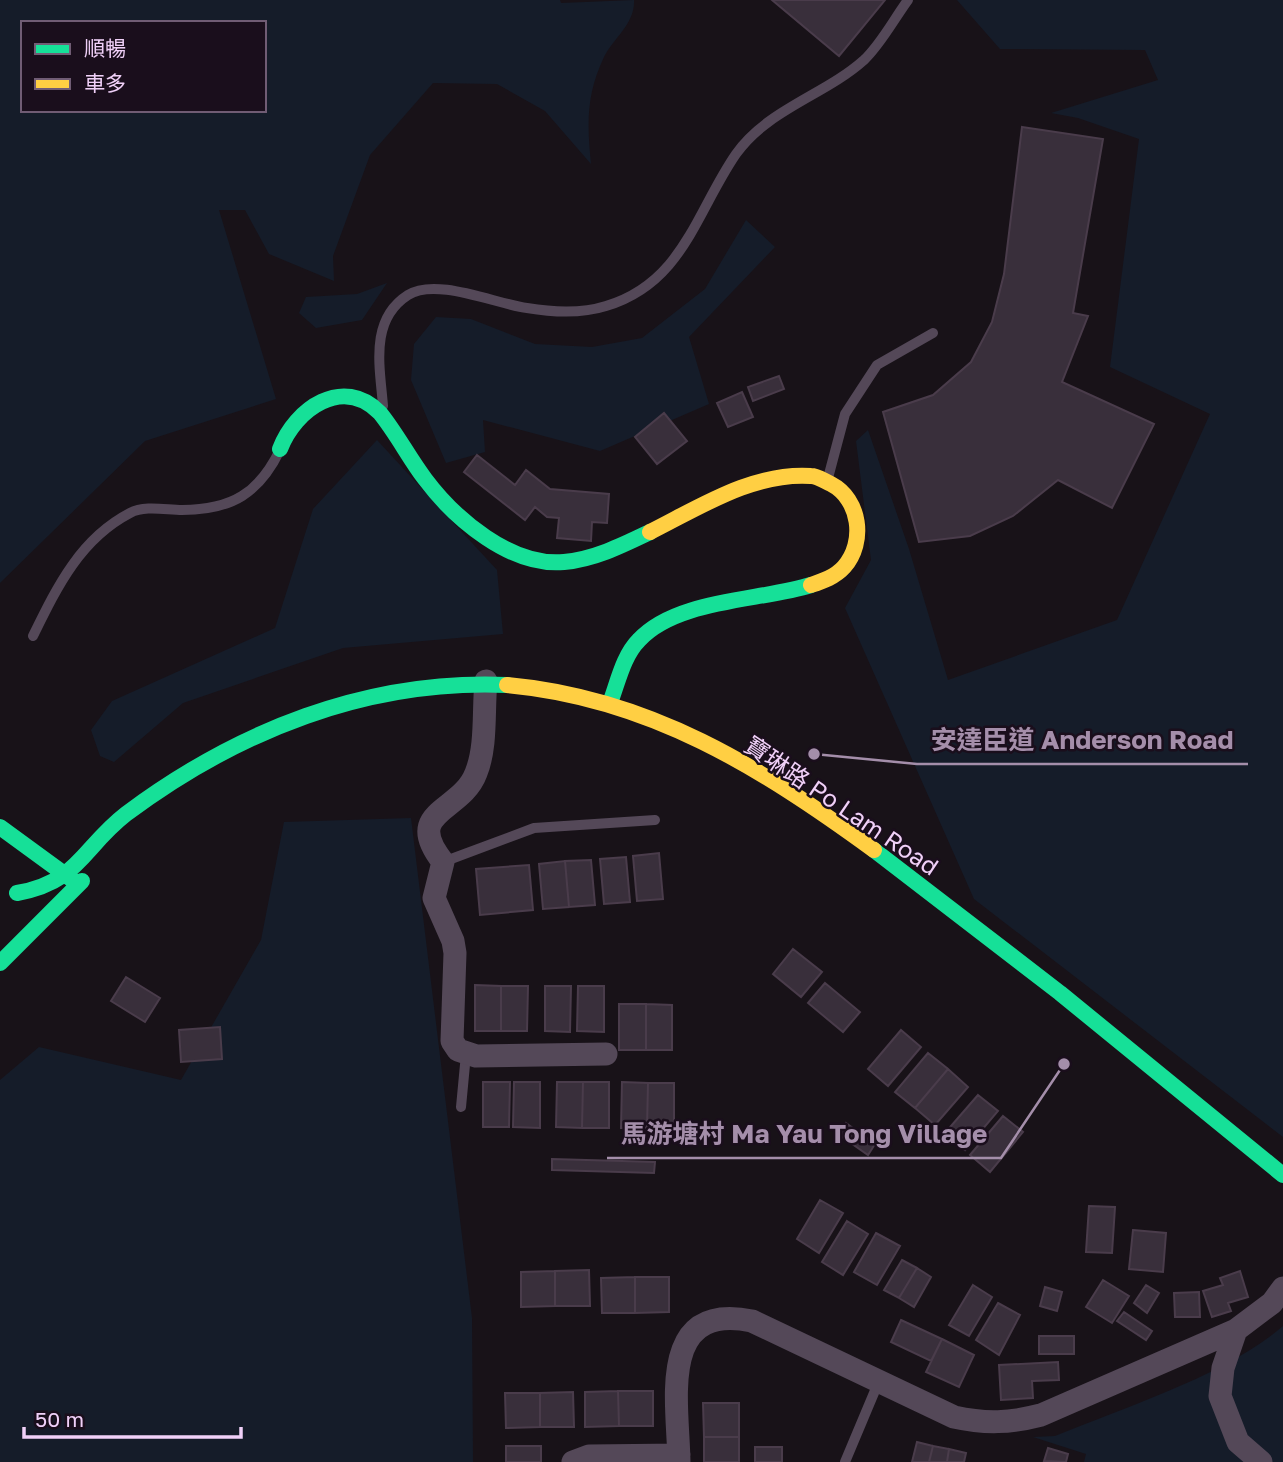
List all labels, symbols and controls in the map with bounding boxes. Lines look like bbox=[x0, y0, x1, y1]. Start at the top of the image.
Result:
legend bbox=[21, 21, 266, 112]
text: 順暢 bbox=[84, 35, 126, 61]
text: 車多 bbox=[84, 70, 126, 96]
callout: 安達臣道 Anderson Road bbox=[917, 717, 1248, 764]
text: 安達臣道 Anderson Road bbox=[931, 724, 1233, 755]
street label: 寶琳路 Po Lam Road bbox=[740, 729, 944, 881]
callout: 馬游塘村 Ma Yau Tong Village bbox=[607, 1111, 1001, 1158]
text: 馬游塘村 Ma Yau Tong Village bbox=[621, 1118, 987, 1149]
scale bar bbox=[24, 1396, 242, 1440]
text: 50 m bbox=[35, 1406, 84, 1432]

